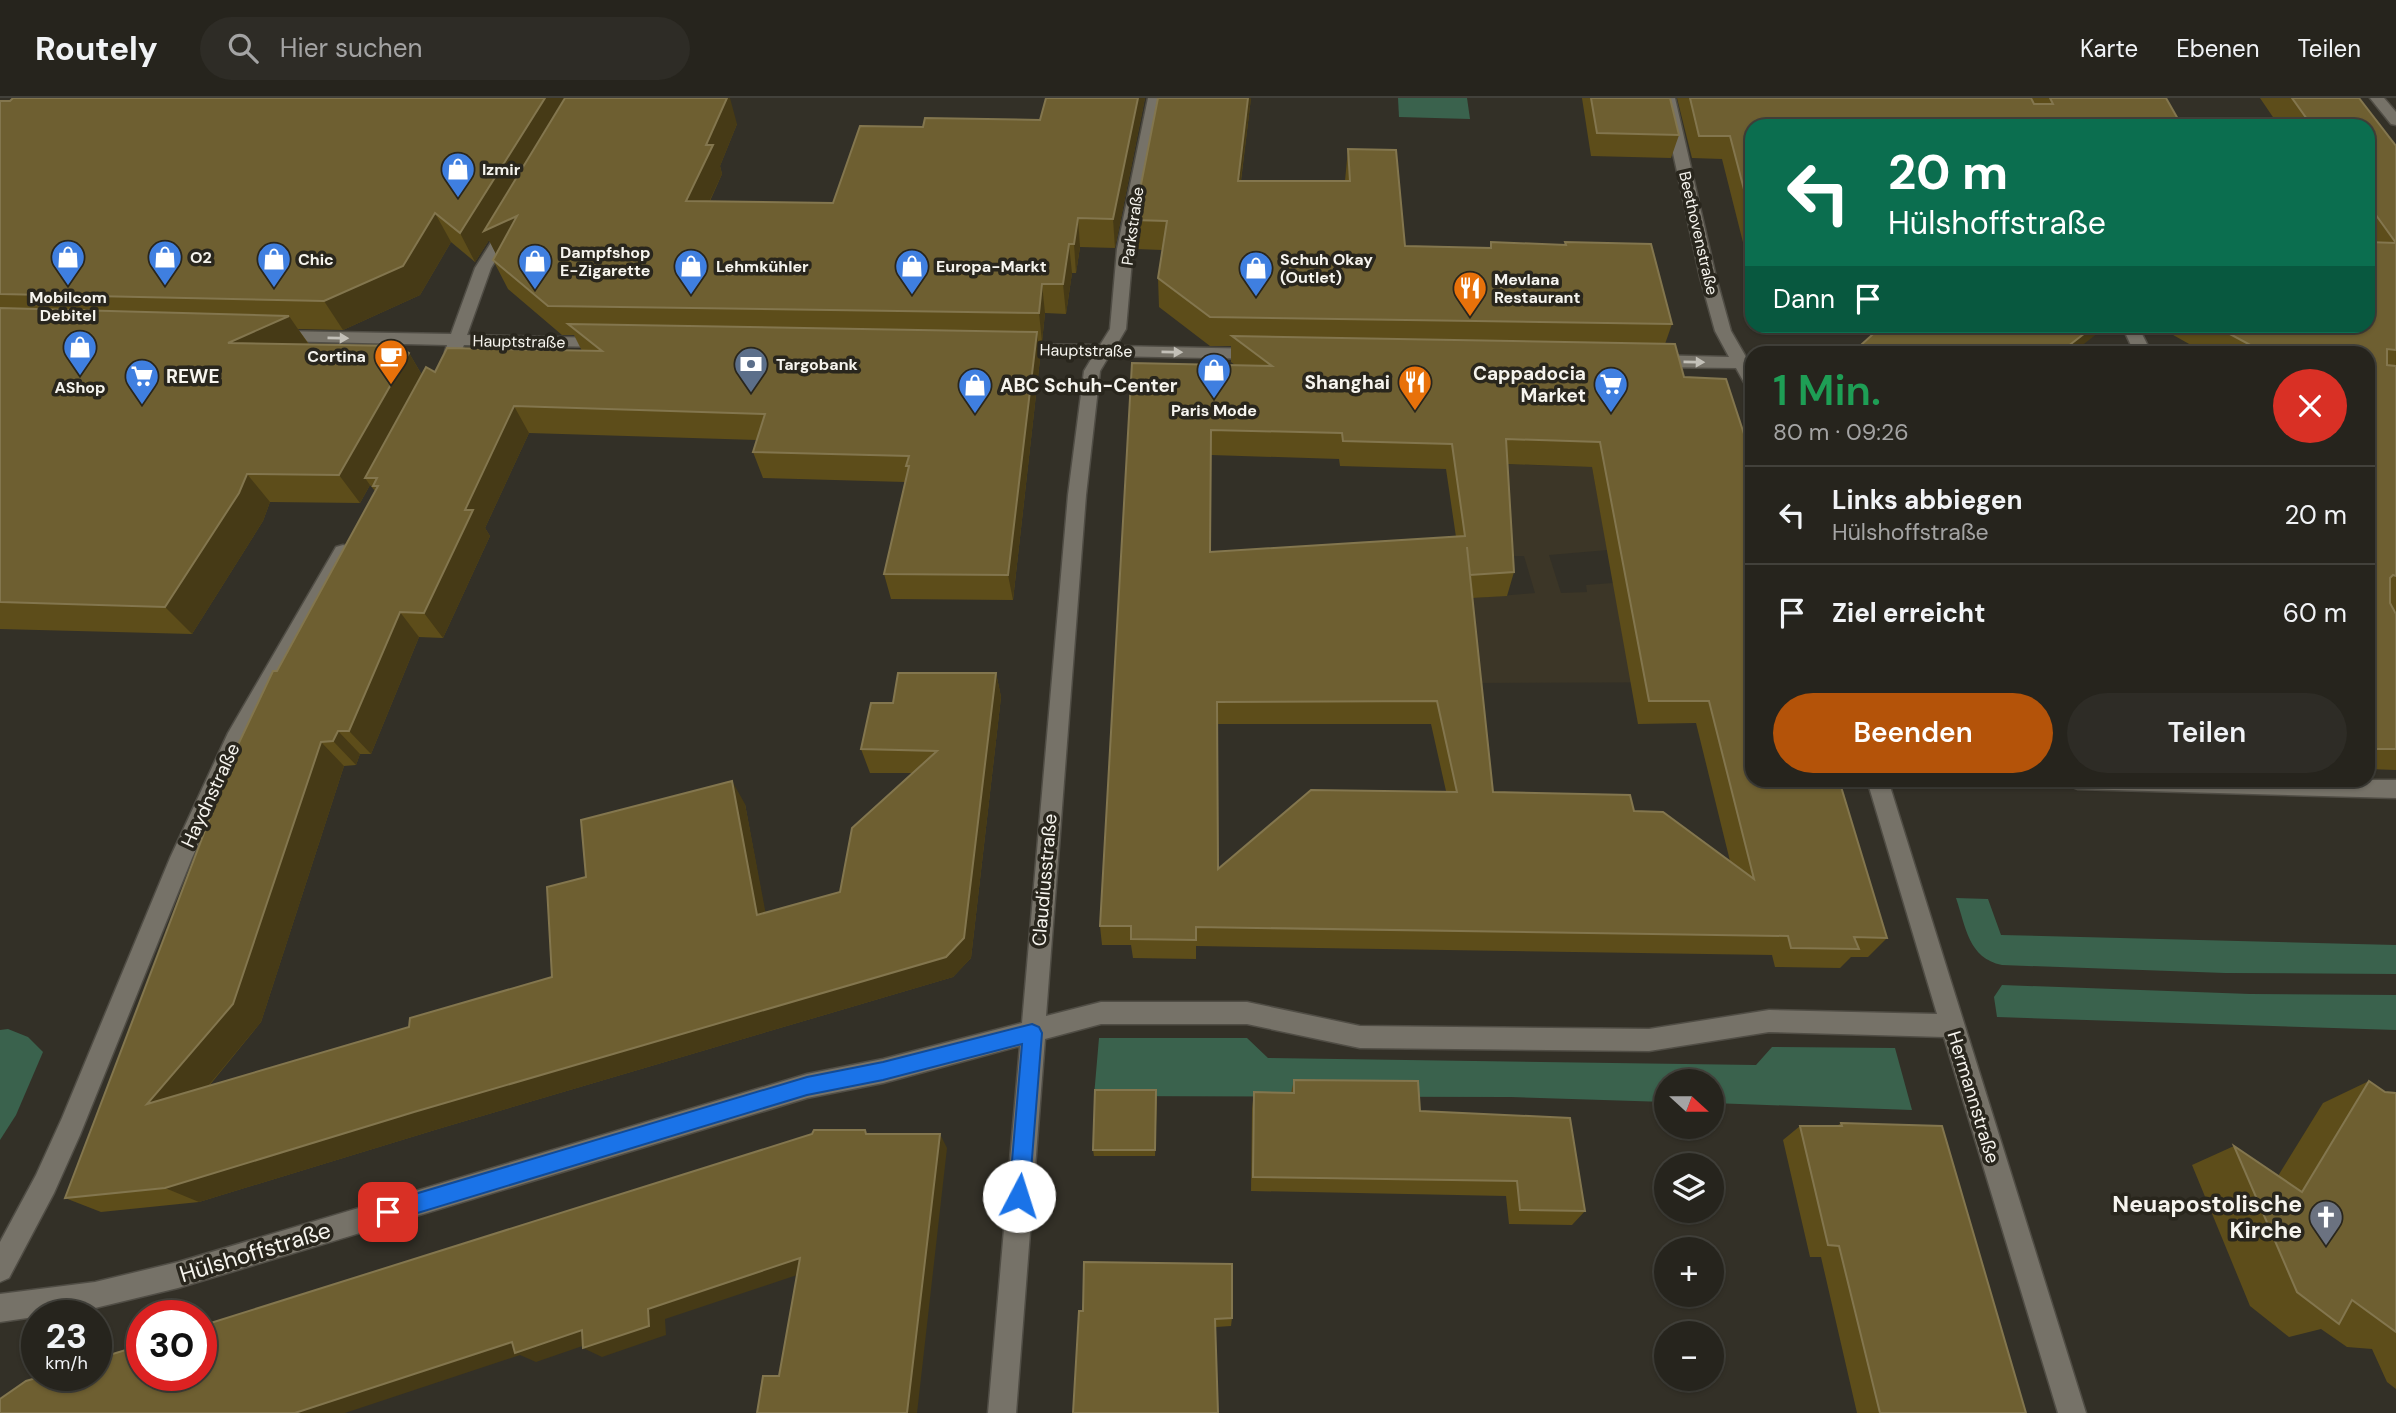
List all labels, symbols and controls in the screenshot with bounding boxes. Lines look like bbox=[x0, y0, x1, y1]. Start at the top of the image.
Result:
search box bbox=[200, 17, 690, 80]
text: Routely bbox=[35, 27, 158, 70]
icon: search bbox=[224, 29, 262, 67]
text: Hier suchen bbox=[280, 31, 423, 65]
text: Karte bbox=[2080, 33, 2138, 64]
text: Ebenen bbox=[2176, 33, 2260, 64]
text: Teilen bbox=[2298, 33, 2361, 64]
text: 20 m bbox=[1888, 140, 2008, 204]
icon: left bbox=[1773, 147, 1864, 238]
shop icon: Izmir bbox=[439, 150, 477, 199]
place label: Izmir bbox=[482, 159, 521, 180]
street label: Beethovenstraße bbox=[1674, 169, 1723, 297]
street label: Parkstraße bbox=[1117, 185, 1148, 267]
text: Hülshoffstraße bbox=[1888, 202, 2106, 244]
shop icon: Mobilcom Debitel bbox=[49, 238, 87, 287]
shop icon: O2 bbox=[146, 238, 184, 287]
shop icon: Chic bbox=[255, 240, 293, 289]
shop icon: Dampfshop E-Zigarette bbox=[516, 242, 554, 291]
place label: Dampfshop E-Zigarette bbox=[560, 242, 651, 281]
place label: O2 bbox=[190, 247, 212, 268]
shop icon: Lehmkühler bbox=[672, 247, 710, 296]
shop icon: Europa-Markt bbox=[893, 247, 931, 296]
place label: Chic bbox=[298, 249, 334, 270]
shop icon: Schuh Okay (Outlet) bbox=[1237, 249, 1275, 298]
place label: Schuh Okay (Outlet) bbox=[1280, 249, 1373, 288]
place label: Lehmkühler bbox=[716, 256, 809, 277]
place label: Europa-Markt bbox=[936, 256, 1047, 277]
restaurant icon: Mevlana Restaurant bbox=[1451, 269, 1489, 318]
place label: Mevlana Restaurant bbox=[1494, 269, 1580, 308]
icon: arrive bbox=[1849, 280, 1887, 318]
text: Dann bbox=[1773, 282, 1835, 316]
place label: Mobilcom Debitel bbox=[29, 287, 107, 326]
shop icon: AShop bbox=[61, 328, 99, 377]
street label: Hauptstraße bbox=[472, 330, 566, 353]
one-way arrow bbox=[327, 332, 349, 343]
cafe icon: Cortina bbox=[372, 337, 410, 386]
street label: Hauptstraße bbox=[1039, 339, 1133, 362]
bank icon: Targobank bbox=[732, 345, 770, 394]
place label: Cortina bbox=[307, 346, 366, 367]
one-way arrow bbox=[1162, 346, 1184, 358]
shop icon: Paris Mode bbox=[1195, 351, 1233, 400]
place label: Targobank bbox=[776, 354, 859, 375]
one-way arrow bbox=[1683, 356, 1705, 368]
supermarket icon: REWE bbox=[123, 357, 161, 406]
place label: Cappadocia Market bbox=[1473, 361, 1586, 408]
restaurant icon: Shanghai bbox=[1396, 363, 1434, 412]
text: 1 Min. bbox=[1773, 363, 1881, 418]
place label: REWE bbox=[166, 364, 220, 389]
supermarket icon: Cappadocia Market bbox=[1592, 365, 1630, 414]
shop icon: ABC Schuh-Center bbox=[956, 366, 994, 415]
button: close bbox=[2273, 369, 2347, 443]
place label: Shanghai bbox=[1305, 370, 1390, 395]
place label: ABC Schuh-Center bbox=[1000, 373, 1178, 398]
place label: AShop bbox=[54, 377, 106, 398]
place label: Paris Mode bbox=[1171, 400, 1257, 421]
text: 80 m · 09:26 bbox=[1773, 417, 1909, 447]
text: Links abbiegen bbox=[1832, 483, 2022, 517]
icon: left bbox=[1773, 496, 1811, 534]
text: 20 m bbox=[2284, 498, 2347, 532]
text: Hülshoffstraße bbox=[1832, 517, 1989, 547]
icon: arrive bbox=[1773, 594, 1811, 632]
text: Ziel erreicht bbox=[1832, 596, 1985, 630]
text: 60 m bbox=[2283, 596, 2347, 630]
button: Beenden bbox=[1773, 693, 2053, 773]
button: Teilen bbox=[2067, 693, 2347, 773]
street label: Haydnstraße bbox=[175, 739, 246, 851]
street label: Claudiusstraße bbox=[1026, 813, 1063, 947]
street label: Hermannstraße bbox=[1942, 1028, 2005, 1166]
north arrow bbox=[1654, 1069, 1724, 1139]
map controls bbox=[1654, 1069, 1724, 1391]
button: layers bbox=[1654, 1153, 1724, 1223]
position arrow bbox=[982, 1159, 1056, 1233]
pin bbox=[358, 1182, 418, 1242]
place label: Neuapostolische Kirche bbox=[2112, 1189, 2302, 1245]
icon: arrive bbox=[369, 1193, 407, 1231]
church icon: Neuapostolische Kirche bbox=[2307, 1198, 2345, 1247]
street label: Hülshoffstraße bbox=[176, 1215, 334, 1289]
button: + bbox=[1654, 1237, 1724, 1307]
speed limit sign: 30 bbox=[126, 1300, 217, 1391]
text: 23 bbox=[46, 1313, 87, 1359]
button: − bbox=[1654, 1321, 1724, 1391]
text: km/h bbox=[45, 1351, 88, 1375]

